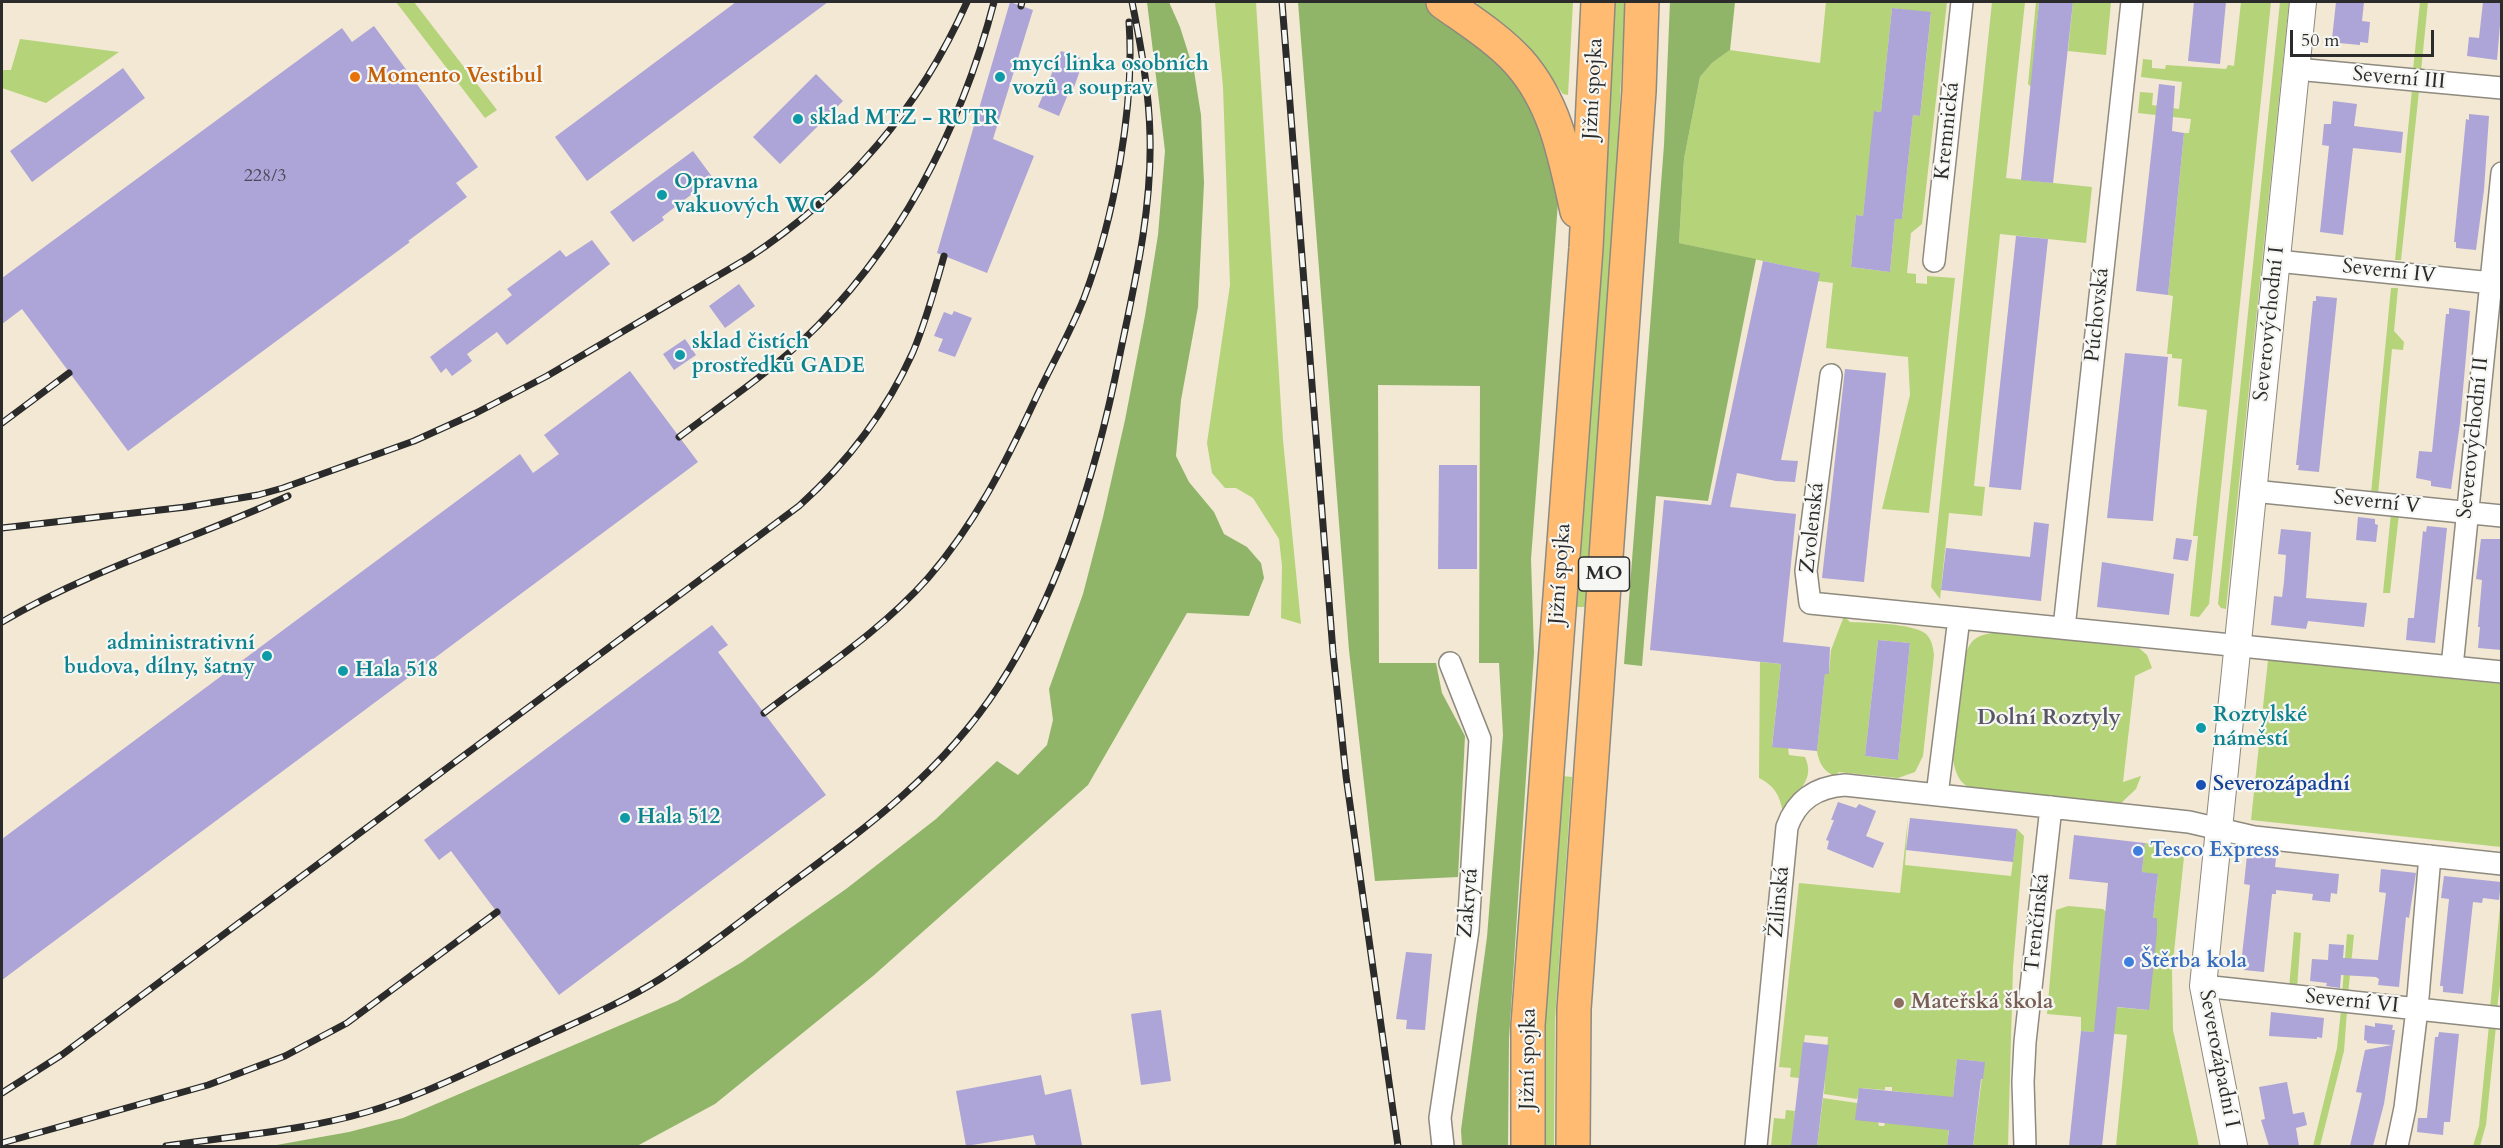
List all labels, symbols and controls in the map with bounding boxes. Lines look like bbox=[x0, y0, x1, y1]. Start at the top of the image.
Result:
scale bar bbox=[2293, 18, 2437, 56]
text: 50 m bbox=[2301, 28, 2340, 53]
street label: Jižní spojka bbox=[1579, 38, 1609, 140]
place label: mycí linka osobních vozů a souprav bbox=[1012, 52, 1209, 102]
street label: Severní III bbox=[2352, 62, 2446, 96]
place label: Momento Vestibul bbox=[367, 64, 543, 90]
marker: Momento Vestibul bbox=[348, 70, 362, 84]
marker: mycí linka osobních vozů a souprav bbox=[993, 70, 1007, 84]
street label: Kremnická bbox=[1930, 81, 1966, 181]
place label: sklad MTZ - RUTR bbox=[810, 106, 999, 132]
marker: sklad MTZ - RUTR bbox=[791, 112, 805, 126]
house number: 228/3 bbox=[244, 166, 286, 188]
place label: Opravna vakuových WC bbox=[674, 170, 825, 220]
marker: Opravna vakuových WC bbox=[655, 188, 669, 202]
street label: Severovýchodní I bbox=[2249, 245, 2291, 403]
street label: Severní IV bbox=[2341, 255, 2437, 289]
street label: Púchovská bbox=[2081, 267, 2115, 363]
place label: sklad čistích prostředků GADE bbox=[692, 330, 865, 380]
marker: sklad čistích prostředků GADE bbox=[673, 348, 687, 362]
street label: Severovýchodní II bbox=[2453, 356, 2495, 520]
street label: Zvolenská bbox=[1796, 481, 1830, 575]
street label: Severní V bbox=[2333, 486, 2421, 520]
street label: Jižní spojka bbox=[1545, 522, 1577, 626]
road number: MO bbox=[1578, 557, 1630, 591]
place label: administrativní budova, dílny, šatny bbox=[64, 631, 255, 681]
marker: administrativní budova, dílny, šatny bbox=[260, 649, 274, 663]
place label: Hala 518 bbox=[355, 658, 438, 684]
marker: Hala 518 bbox=[336, 664, 350, 678]
place label: Roztylské náměstí bbox=[2213, 703, 2308, 753]
district label: Dolní Roztyly bbox=[1977, 706, 2121, 732]
marker: Roztylské náměstí bbox=[2194, 721, 2208, 735]
place label: Severozápadní bbox=[2213, 772, 2350, 798]
marker: Severozápadní bbox=[2194, 778, 2208, 792]
place label: Hala 512 bbox=[637, 805, 720, 831]
marker: Hala 512 bbox=[618, 811, 632, 825]
place label: Tesco Express bbox=[2150, 838, 2280, 864]
marker: Tesco Express bbox=[2131, 844, 2145, 858]
street label: Žilinská bbox=[1764, 865, 1796, 939]
street label: Zakrytá bbox=[1453, 867, 1485, 939]
street label: Trenčínská bbox=[2020, 872, 2056, 974]
place label: Štěrba kola bbox=[2141, 949, 2247, 975]
marker: Štěrba kola bbox=[2122, 955, 2136, 969]
street label: Severní VI bbox=[2304, 985, 2400, 1019]
street label: Severozápadní I bbox=[2192, 988, 2244, 1130]
place label: Mateřská škola bbox=[1911, 990, 2053, 1016]
marker: Mateřská škola bbox=[1892, 996, 1906, 1010]
street label: Jižní spojka bbox=[1516, 1008, 1542, 1110]

